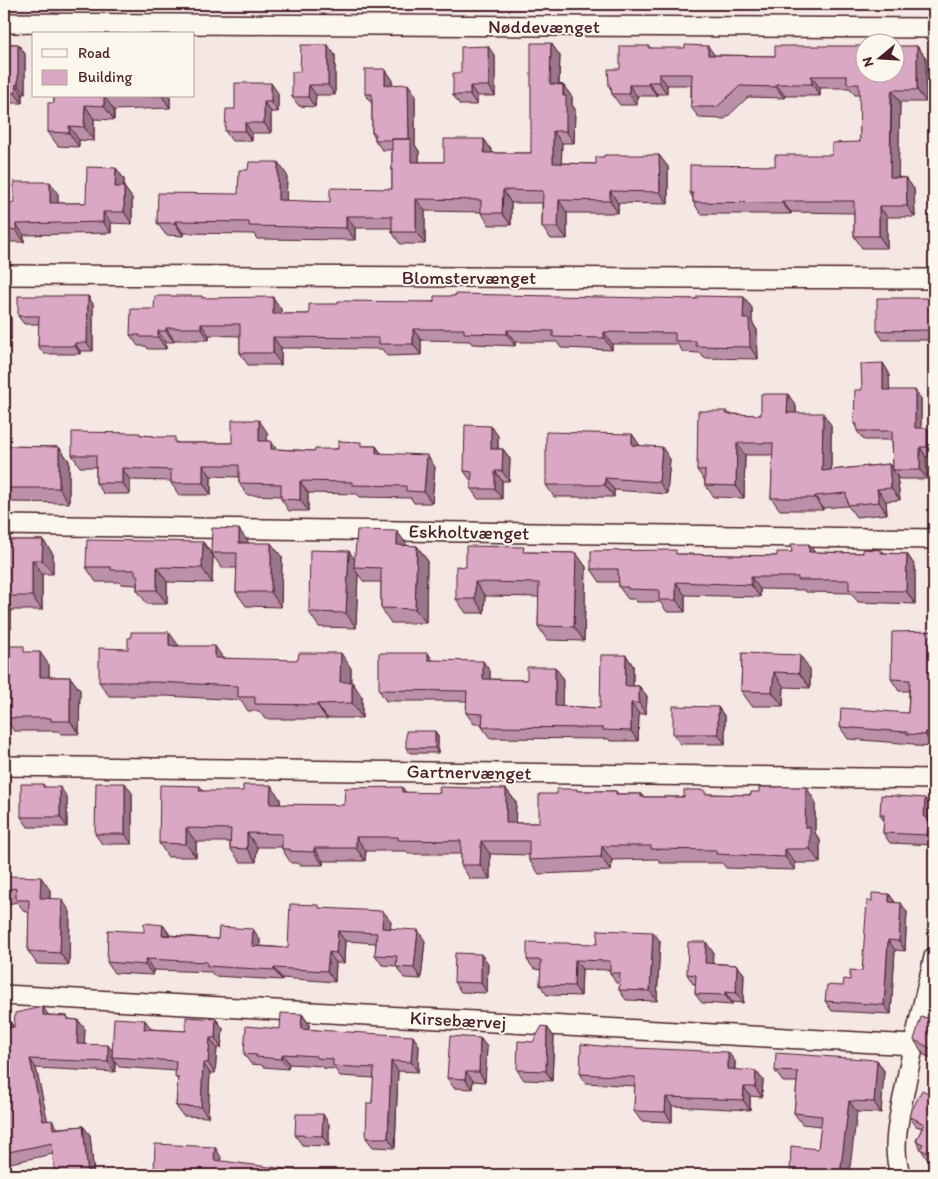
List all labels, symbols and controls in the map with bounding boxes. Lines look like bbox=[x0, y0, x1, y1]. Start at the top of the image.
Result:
street label: Nøddevænget bbox=[488, 15, 600, 38]
legend bbox=[32, 32, 195, 98]
north arrow bbox=[856, 32, 906, 82]
text: Road bbox=[78, 44, 111, 62]
text: N bbox=[859, 55, 878, 69]
text: Building bbox=[78, 68, 132, 86]
street label: Blomstervænget bbox=[402, 266, 536, 289]
street label: Eskholtvænget bbox=[408, 519, 530, 545]
street label: Gartnervænget bbox=[406, 759, 532, 785]
street label: Kirsebærvej bbox=[409, 1006, 507, 1034]

